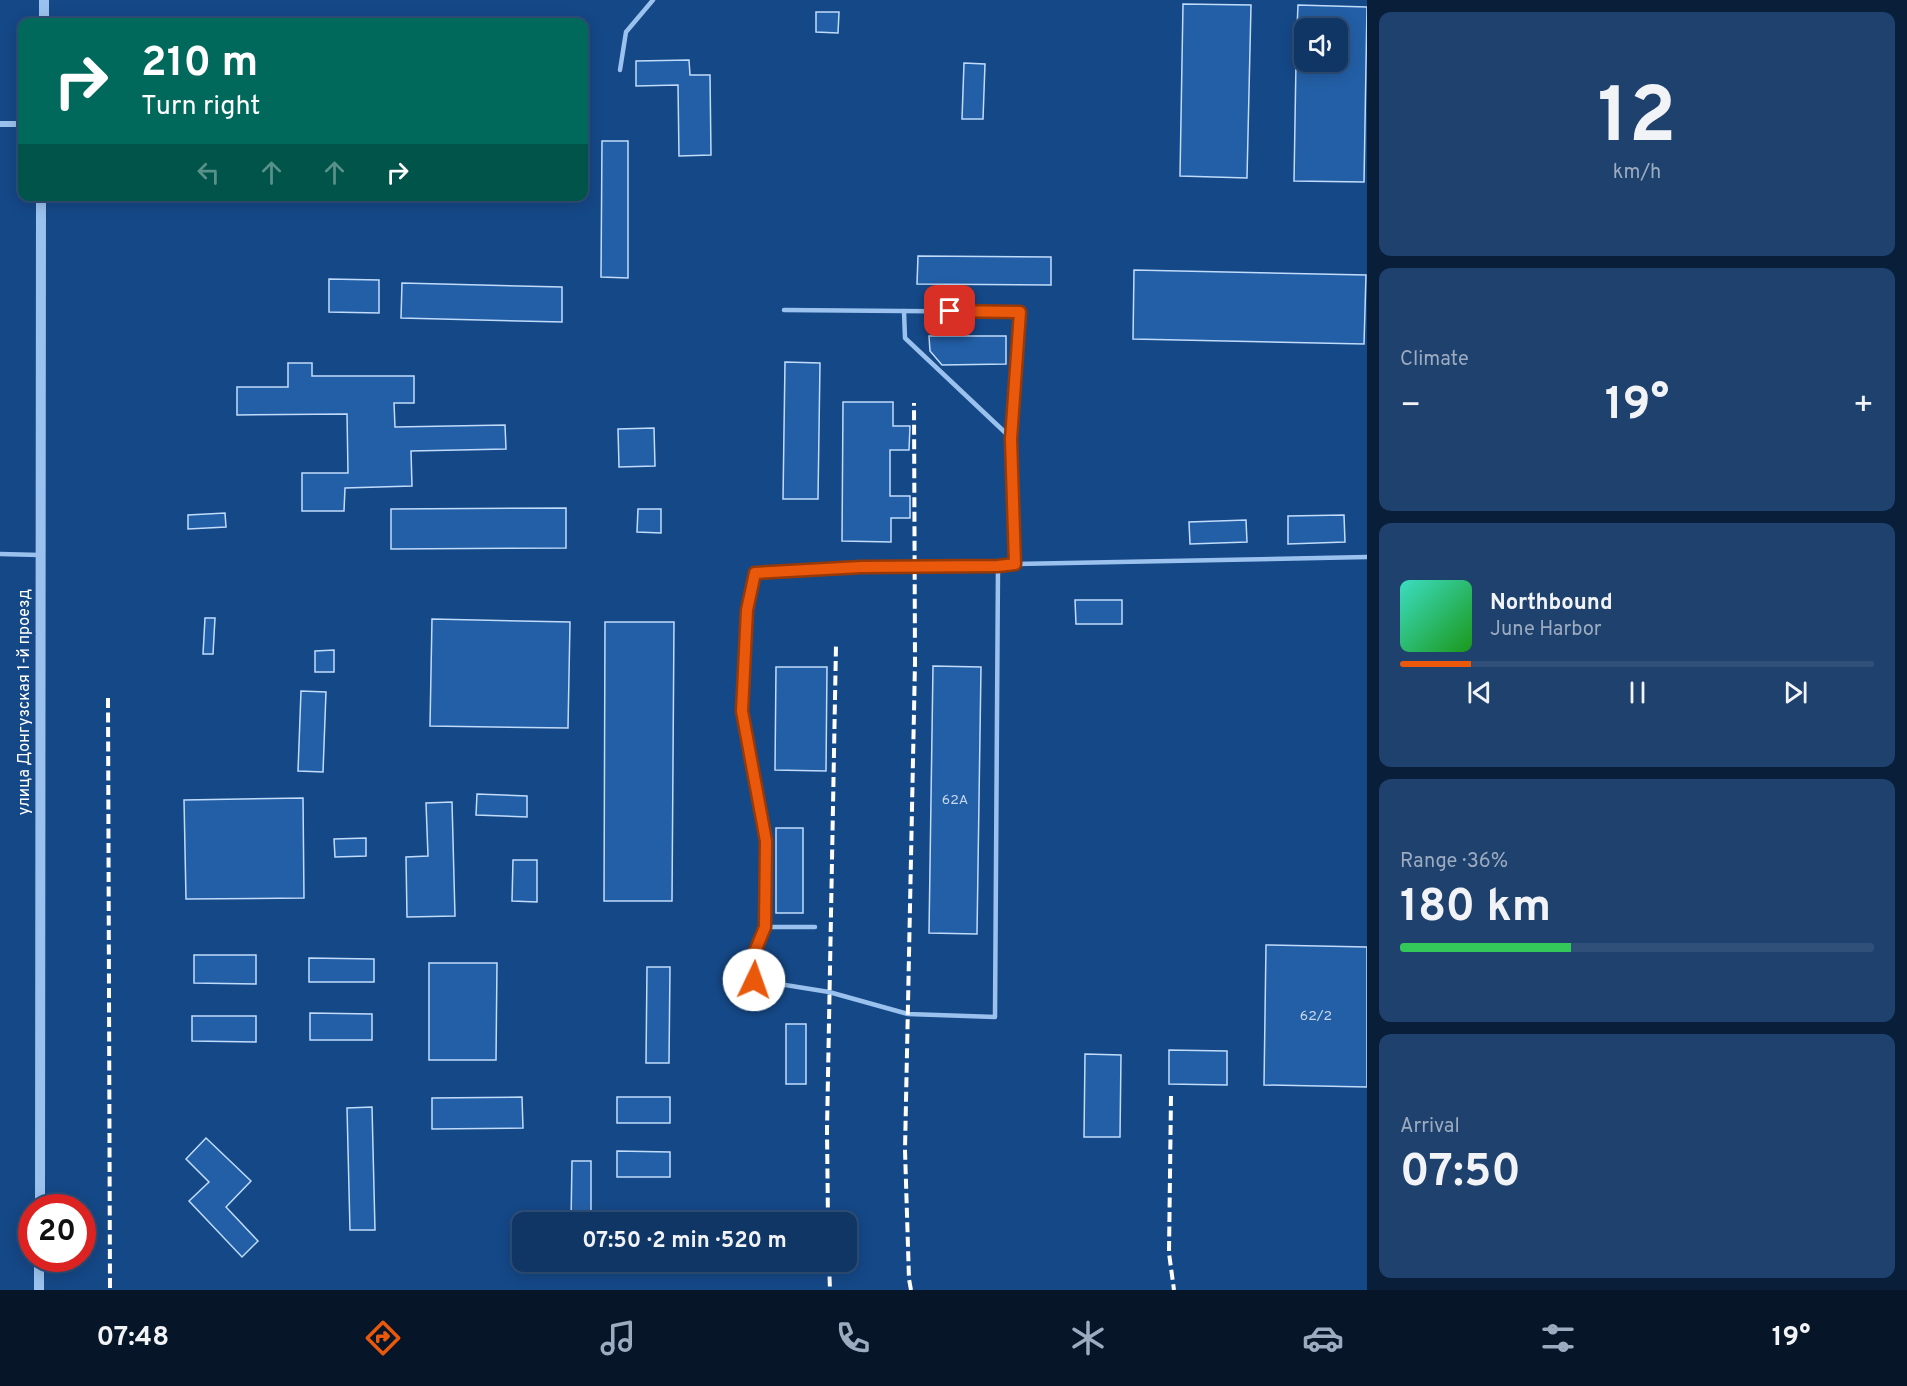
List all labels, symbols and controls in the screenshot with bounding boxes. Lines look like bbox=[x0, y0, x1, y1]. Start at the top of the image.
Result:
map controls bbox=[1294, 18, 1348, 72]
button: sound bbox=[1294, 18, 1348, 72]
text: 210 m bbox=[141, 38, 258, 91]
icon: right bbox=[42, 42, 120, 120]
text: 12 bbox=[1598, 71, 1676, 170]
text: Turn right bbox=[141, 90, 260, 124]
icon: left bbox=[192, 156, 225, 189]
icon: ahead bbox=[255, 156, 288, 189]
icon: ahead bbox=[318, 156, 351, 189]
icon: right bbox=[381, 156, 414, 189]
text: km/h bbox=[1613, 160, 1661, 186]
pin bbox=[924, 285, 975, 336]
icon: arrive bbox=[933, 294, 966, 327]
text: Climate bbox=[1400, 347, 1469, 373]
text: 19° bbox=[1605, 378, 1669, 435]
text: − bbox=[1400, 386, 1421, 428]
text: + bbox=[1853, 386, 1874, 428]
street label: улица Донгузская 1-й проезд bbox=[15, 589, 35, 815]
text: Northbound bbox=[1490, 590, 1613, 617]
text: June Harbor bbox=[1490, 617, 1602, 643]
icon: previous bbox=[1463, 676, 1496, 709]
icon: pause bbox=[1621, 676, 1654, 709]
icon: next bbox=[1779, 676, 1812, 709]
house number: 62А bbox=[942, 792, 968, 809]
text: Range · 36% bbox=[1400, 849, 1508, 875]
text: 180 km bbox=[1400, 880, 1551, 937]
position arrow bbox=[722, 948, 786, 1012]
house number: 62/2 bbox=[1300, 1008, 1332, 1025]
text: Arrival bbox=[1400, 1114, 1460, 1140]
text: 07:50 bbox=[1400, 1145, 1521, 1202]
speed limit sign: 20 bbox=[18, 1194, 96, 1272]
text: 07:50 · 2 min · 520 m bbox=[582, 1228, 787, 1255]
icon: directions bbox=[362, 1317, 404, 1359]
icon: music bbox=[597, 1317, 639, 1359]
icon: phone bbox=[832, 1317, 874, 1359]
icon: climate bbox=[1067, 1317, 1109, 1359]
icon: car bbox=[1302, 1317, 1344, 1359]
icon: filters bbox=[1537, 1317, 1579, 1359]
text: 07:48 bbox=[96, 1321, 169, 1355]
text: 19° bbox=[1772, 1321, 1810, 1355]

